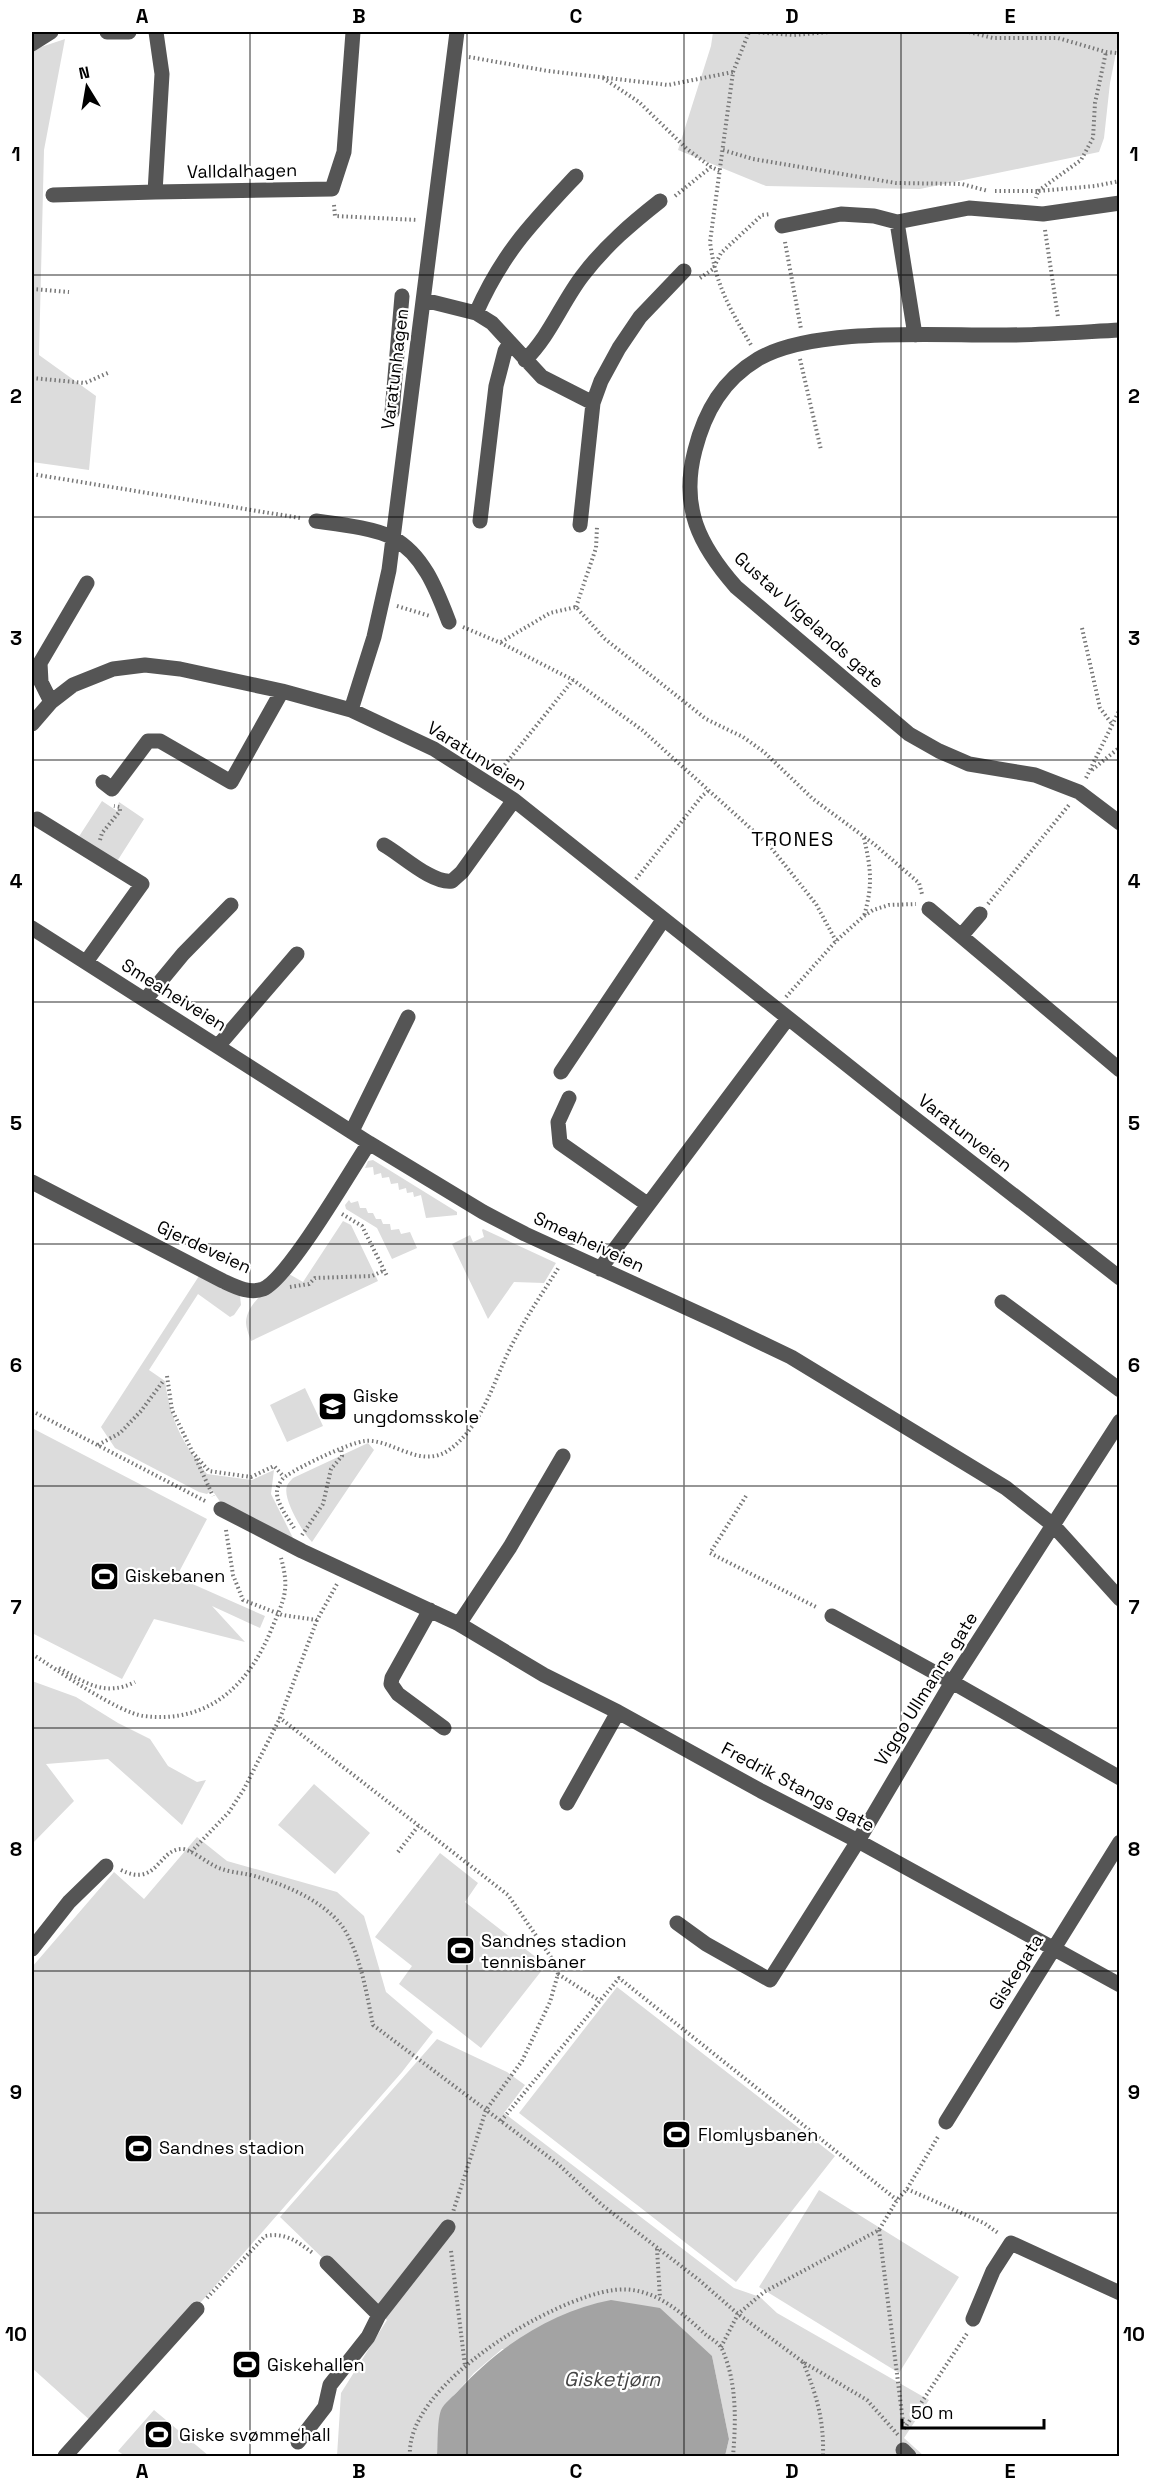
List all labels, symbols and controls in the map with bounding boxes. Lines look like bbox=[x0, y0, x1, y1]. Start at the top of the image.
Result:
text: A bbox=[136, 3, 149, 29]
text: B bbox=[352, 3, 366, 29]
text: C bbox=[570, 3, 583, 29]
text: D bbox=[785, 3, 799, 29]
text: E bbox=[1004, 3, 1016, 29]
north arrow bbox=[57, 57, 117, 117]
text: N bbox=[77, 61, 92, 84]
text: 1 bbox=[11, 141, 21, 167]
text: 1 bbox=[1129, 141, 1139, 167]
street label: Valldalhagen bbox=[187, 158, 297, 183]
street label: Varatunhagen bbox=[376, 307, 413, 431]
text: 2 bbox=[10, 383, 22, 409]
text: 2 bbox=[1128, 383, 1140, 409]
street label: Gustav Vigelands gate bbox=[730, 546, 889, 693]
text: 3 bbox=[10, 625, 22, 651]
text: 3 bbox=[1128, 625, 1140, 651]
street label: Varatunveien bbox=[423, 716, 531, 795]
district label: TRONES bbox=[751, 826, 835, 852]
text: 4 bbox=[10, 868, 23, 894]
text: 4 bbox=[1128, 868, 1141, 894]
street label: Smeaheiveien bbox=[117, 953, 231, 1036]
street label: Varatunveien bbox=[914, 1089, 1017, 1177]
text: 5 bbox=[10, 1110, 22, 1136]
text: 5 bbox=[1128, 1110, 1140, 1136]
street label: Smeaheiveien bbox=[530, 1206, 648, 1277]
street label: Gjerdeveien bbox=[153, 1215, 255, 1278]
text: 6 bbox=[10, 1352, 22, 1378]
text: 6 bbox=[1128, 1352, 1140, 1378]
place label: Giske ungdomsskole bbox=[353, 1384, 479, 1428]
school or university icon: Giske ungdomsskole bbox=[316, 1390, 348, 1422]
sports icon: Giskebanen bbox=[88, 1560, 120, 1592]
place label: Giskebanen bbox=[125, 1564, 225, 1587]
text: 7 bbox=[10, 1594, 22, 1620]
text: 7 bbox=[1128, 1594, 1140, 1620]
street label: Viggo Ullmanns gate bbox=[869, 1608, 982, 1770]
street label: Fredrik Stangs gate bbox=[718, 1736, 879, 1837]
text: 8 bbox=[10, 1836, 22, 1862]
text: 8 bbox=[1128, 1836, 1140, 1862]
place label: Sandnes stadion tennisbaner bbox=[481, 1929, 627, 1973]
street label: Giskegata bbox=[983, 1929, 1048, 2014]
sports icon: Sandnes stadion tennisbaner bbox=[444, 1935, 476, 1967]
text: 9 bbox=[10, 2079, 22, 2105]
text: 9 bbox=[1128, 2079, 1140, 2105]
sports icon: Flomlysbanen bbox=[661, 2119, 693, 2151]
place label: Flomlysbanen bbox=[698, 2123, 818, 2146]
sports icon: Sandnes stadion bbox=[122, 2132, 154, 2164]
place label: Sandnes stadion bbox=[159, 2136, 305, 2159]
text: 10 bbox=[5, 2321, 27, 2347]
text: 10 bbox=[1123, 2321, 1145, 2347]
sports icon: Giskehallen bbox=[230, 2349, 262, 2381]
place label: Giskehallen bbox=[267, 2353, 365, 2376]
water label: Gisketjørn bbox=[564, 2366, 661, 2392]
scale bar bbox=[902, 2392, 1044, 2430]
text: 50 m bbox=[911, 2401, 953, 2424]
sports icon: Giske svømmehall bbox=[142, 2419, 174, 2451]
place label: Giske svømmehall bbox=[179, 2423, 331, 2446]
text: A bbox=[136, 2458, 149, 2484]
text: B bbox=[352, 2458, 366, 2484]
text: C bbox=[570, 2458, 583, 2484]
text: D bbox=[785, 2458, 799, 2484]
text: E bbox=[1004, 2458, 1016, 2484]

